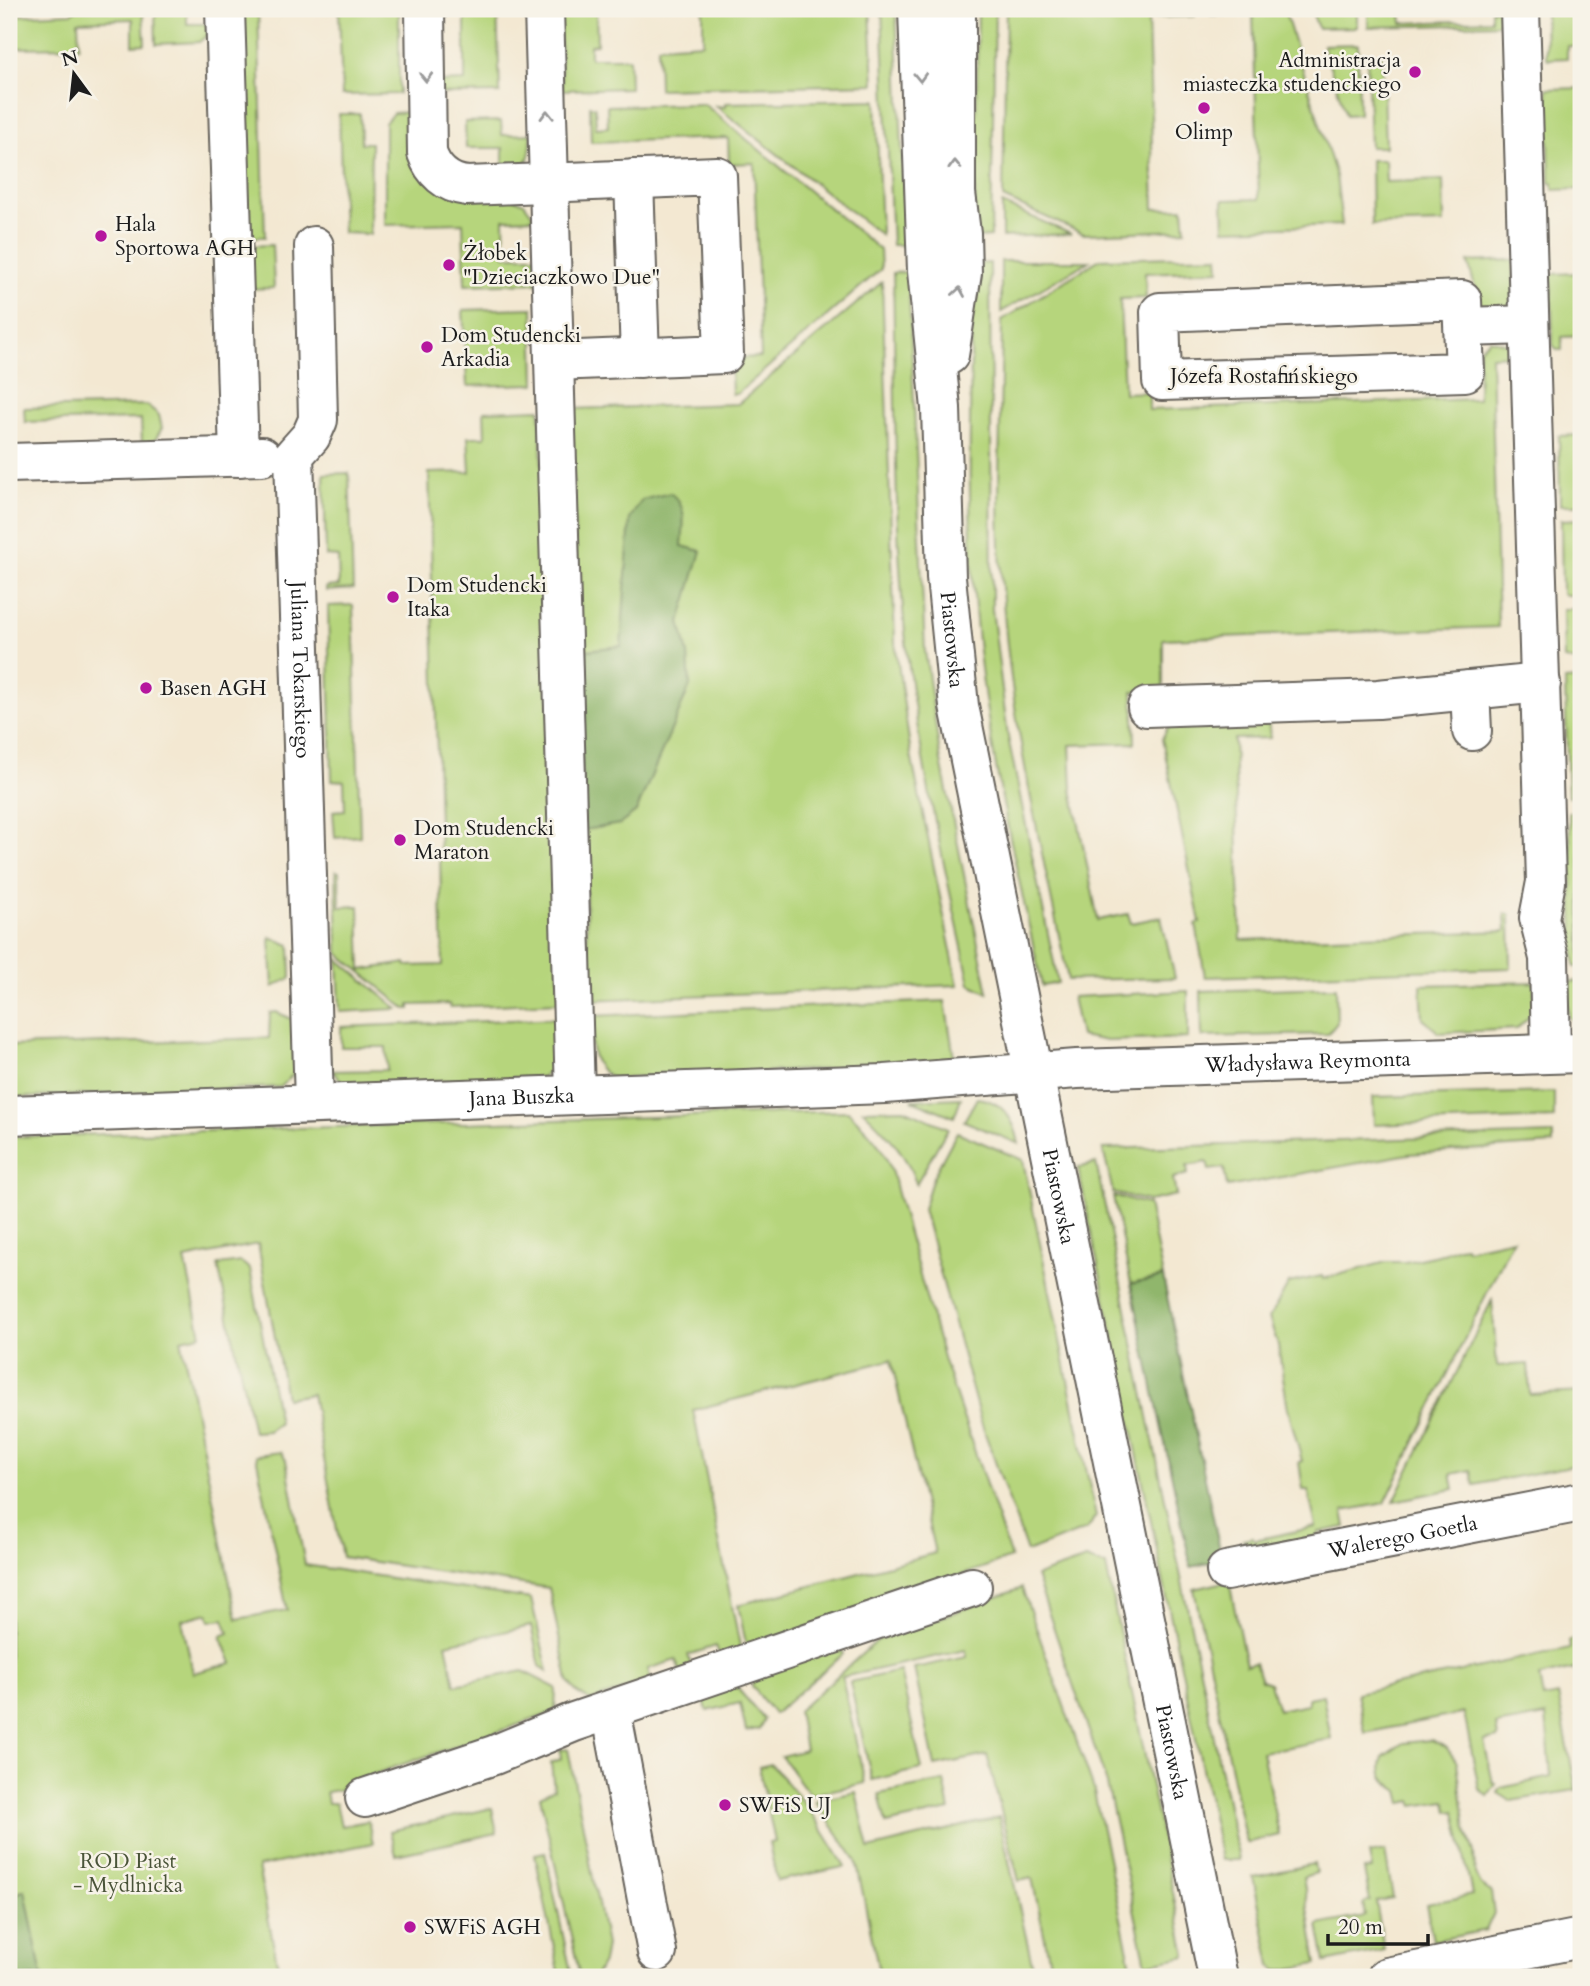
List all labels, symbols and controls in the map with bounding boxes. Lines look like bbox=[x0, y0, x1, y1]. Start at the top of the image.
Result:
north arrow bbox=[38, 38, 108, 108]
text: N bbox=[59, 44, 82, 73]
place label: Administracja miasteczka studenckiego bbox=[1183, 46, 1401, 99]
marker: Administracja miasteczka studenckiego bbox=[1407, 64, 1423, 80]
one-way arrow bbox=[418, 72, 434, 83]
one-way arrow bbox=[913, 72, 928, 83]
marker: Olimp bbox=[1196, 100, 1212, 116]
one-way arrow bbox=[539, 110, 555, 120]
place label: Olimp bbox=[1175, 118, 1233, 147]
one-way arrow bbox=[947, 159, 963, 170]
place label: Hala Sportowa AGH bbox=[115, 210, 254, 263]
marker: Hala Sportowa AGH bbox=[93, 228, 109, 244]
place label: Żłobek "Dzieciaczkowo Due" bbox=[463, 239, 660, 292]
marker: Żłobek "Dzieciaczkowo Due" bbox=[441, 257, 457, 273]
one-way arrow bbox=[951, 286, 966, 298]
place label: Dom Studencki Arkadia bbox=[441, 321, 581, 374]
marker: Dom Studencki Arkadia bbox=[419, 339, 435, 355]
street label: Józefa Rostafińskiego bbox=[1167, 362, 1358, 391]
place label: Dom Studencki Itaka bbox=[407, 571, 547, 624]
street label: Juliana Tokarskiego bbox=[283, 578, 317, 759]
marker: Dom Studencki Itaka bbox=[385, 589, 401, 605]
street label: Piastowska bbox=[933, 590, 971, 689]
place label: Basen AGH bbox=[160, 674, 267, 703]
marker: Basen AGH bbox=[138, 680, 154, 696]
place label: Dom Studencki Maraton bbox=[414, 814, 554, 867]
marker: Dom Studencki Maraton bbox=[392, 832, 408, 848]
street label: Władysława Reymonta bbox=[1203, 1044, 1411, 1080]
street label: Jana Buszka bbox=[466, 1081, 575, 1114]
street label: Piastowska bbox=[1035, 1146, 1082, 1247]
street label: Walerego Goetla bbox=[1325, 1508, 1480, 1566]
street label: Piastowska bbox=[1148, 1702, 1195, 1802]
place label: SWFiS UJ bbox=[739, 1791, 831, 1820]
marker: SWFiS UJ bbox=[717, 1797, 733, 1813]
park label: ROD Piast - Mydlnicka bbox=[73, 1847, 183, 1900]
scale bar bbox=[1328, 1902, 1427, 1946]
place label: SWFiS AGH bbox=[424, 1913, 541, 1942]
text: 20 m bbox=[1338, 1913, 1383, 1942]
marker: SWFiS AGH bbox=[402, 1919, 418, 1935]

